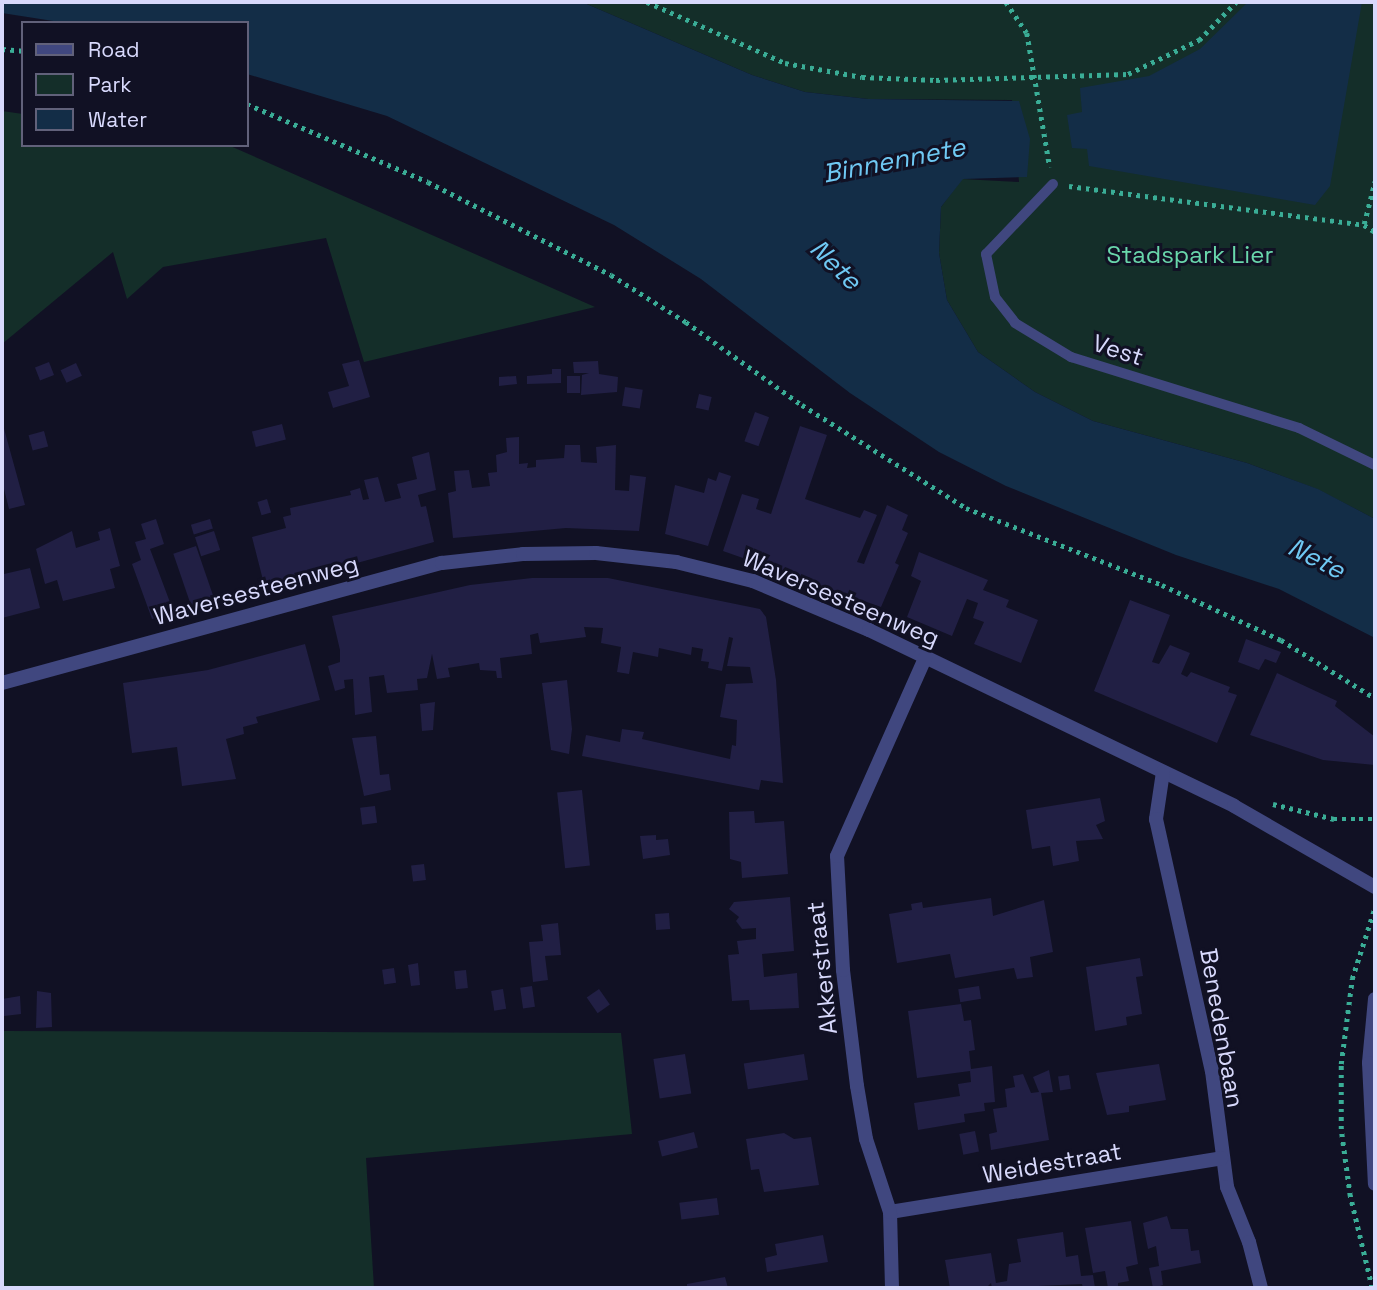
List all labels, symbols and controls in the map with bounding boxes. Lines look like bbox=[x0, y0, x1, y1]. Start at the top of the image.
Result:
legend bbox=[21, 21, 248, 147]
text: Road bbox=[88, 36, 140, 63]
text: Park bbox=[88, 71, 132, 98]
text: Water bbox=[88, 106, 147, 133]
water label: Binnennete bbox=[820, 132, 968, 190]
water label: Nete bbox=[803, 233, 867, 297]
park label: Stadspark Lier bbox=[1107, 241, 1273, 269]
street label: Vest bbox=[1089, 328, 1147, 372]
water label: Nete bbox=[1283, 532, 1349, 586]
street label: Waversesteenweg bbox=[738, 544, 944, 652]
street label: Waversesteenweg bbox=[150, 549, 362, 631]
street label: Akkerstraat bbox=[801, 900, 843, 1036]
street label: Benedenbaan bbox=[1194, 946, 1250, 1110]
street label: Weidestraat bbox=[980, 1137, 1124, 1189]

